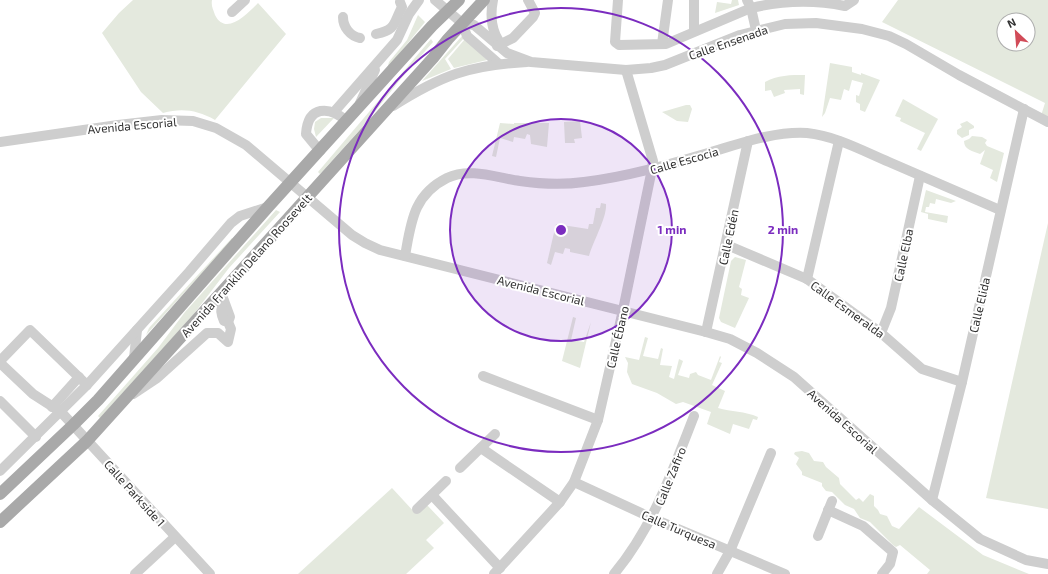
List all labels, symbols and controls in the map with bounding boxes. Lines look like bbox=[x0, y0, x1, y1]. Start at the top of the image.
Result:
north arrow bbox=[996, 12, 1036, 52]
text: N bbox=[1005, 15, 1018, 30]
street label: Calle Ensenada bbox=[687, 22, 769, 62]
street label: Avenida Escorial bbox=[87, 114, 178, 136]
street label: Calle Escocia bbox=[648, 144, 720, 176]
street label: Avenida Franklin Delano Roosevelt bbox=[178, 190, 314, 340]
street label: Calle Edén bbox=[715, 208, 741, 266]
text: 1 min bbox=[658, 222, 686, 236]
text: 2 min bbox=[768, 222, 798, 236]
centre of rings bbox=[554, 223, 568, 237]
street label: Calle Elba bbox=[891, 227, 915, 283]
street label: Avenida Escorial bbox=[496, 272, 586, 308]
street label: Calle Elida bbox=[966, 276, 992, 334]
street label: Calle Esmeralda bbox=[808, 278, 888, 340]
street label: Calle Ébano bbox=[603, 304, 631, 370]
street label: Avenida Escorial bbox=[805, 386, 881, 456]
street label: Calle Zafiro bbox=[652, 445, 688, 507]
street label: Calle Parkside 1 bbox=[102, 457, 168, 529]
street label: Calle Turquesa bbox=[640, 507, 718, 551]

